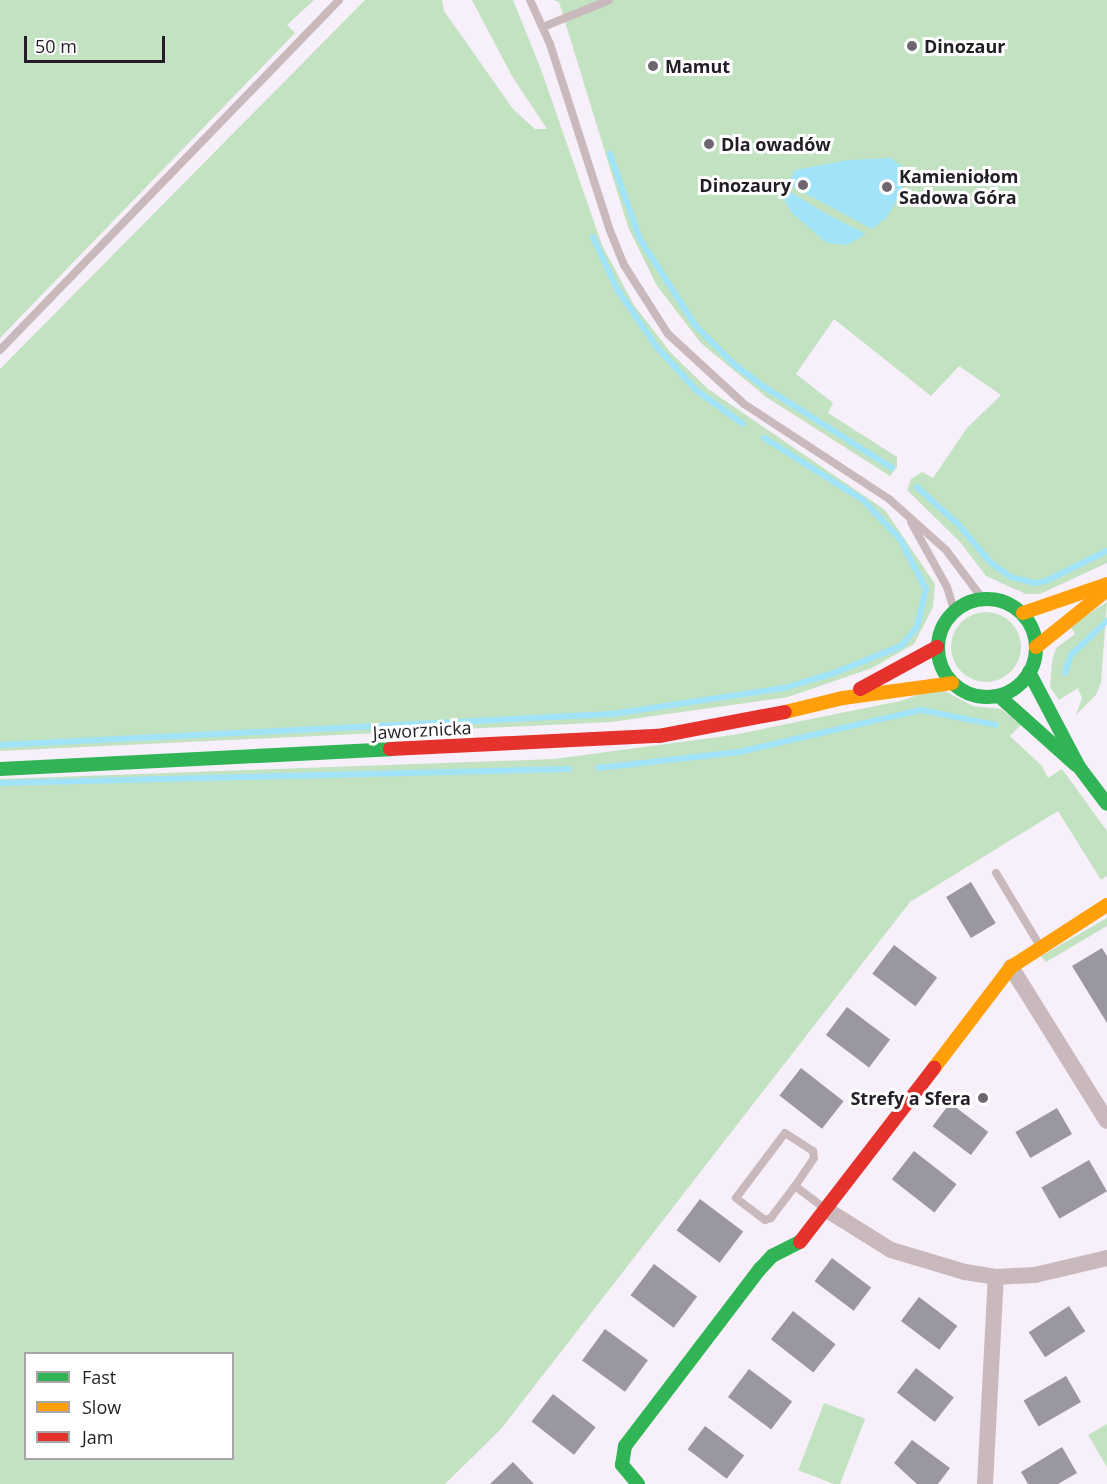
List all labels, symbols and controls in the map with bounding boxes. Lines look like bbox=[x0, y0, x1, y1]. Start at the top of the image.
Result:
scale bar bbox=[27, 24, 168, 62]
text: 50 m bbox=[35, 34, 77, 58]
place label: Dinozaur bbox=[924, 35, 1005, 57]
marker: Dinozaur bbox=[905, 39, 919, 53]
place label: Mamut bbox=[665, 55, 730, 77]
marker: Mamut bbox=[646, 59, 660, 73]
place label: Dla owadów bbox=[721, 133, 831, 155]
marker: Dla owadów bbox=[702, 137, 716, 151]
place label: Kamieniołom Sadowa Góra bbox=[899, 166, 1018, 208]
place label: Dinozaury bbox=[699, 174, 791, 196]
marker: Dinozaury bbox=[796, 178, 810, 192]
marker: Kamieniołom Sadowa Góra bbox=[880, 180, 894, 194]
street label: Jaworznicka bbox=[372, 717, 472, 743]
place label: Strefy a Sfera bbox=[850, 1087, 971, 1109]
marker: Strefy a Sfera bbox=[976, 1091, 990, 1105]
legend bbox=[24, 1352, 234, 1460]
text: Fast bbox=[82, 1365, 116, 1389]
text: Slow bbox=[82, 1395, 121, 1419]
text: Jam bbox=[82, 1425, 114, 1449]

